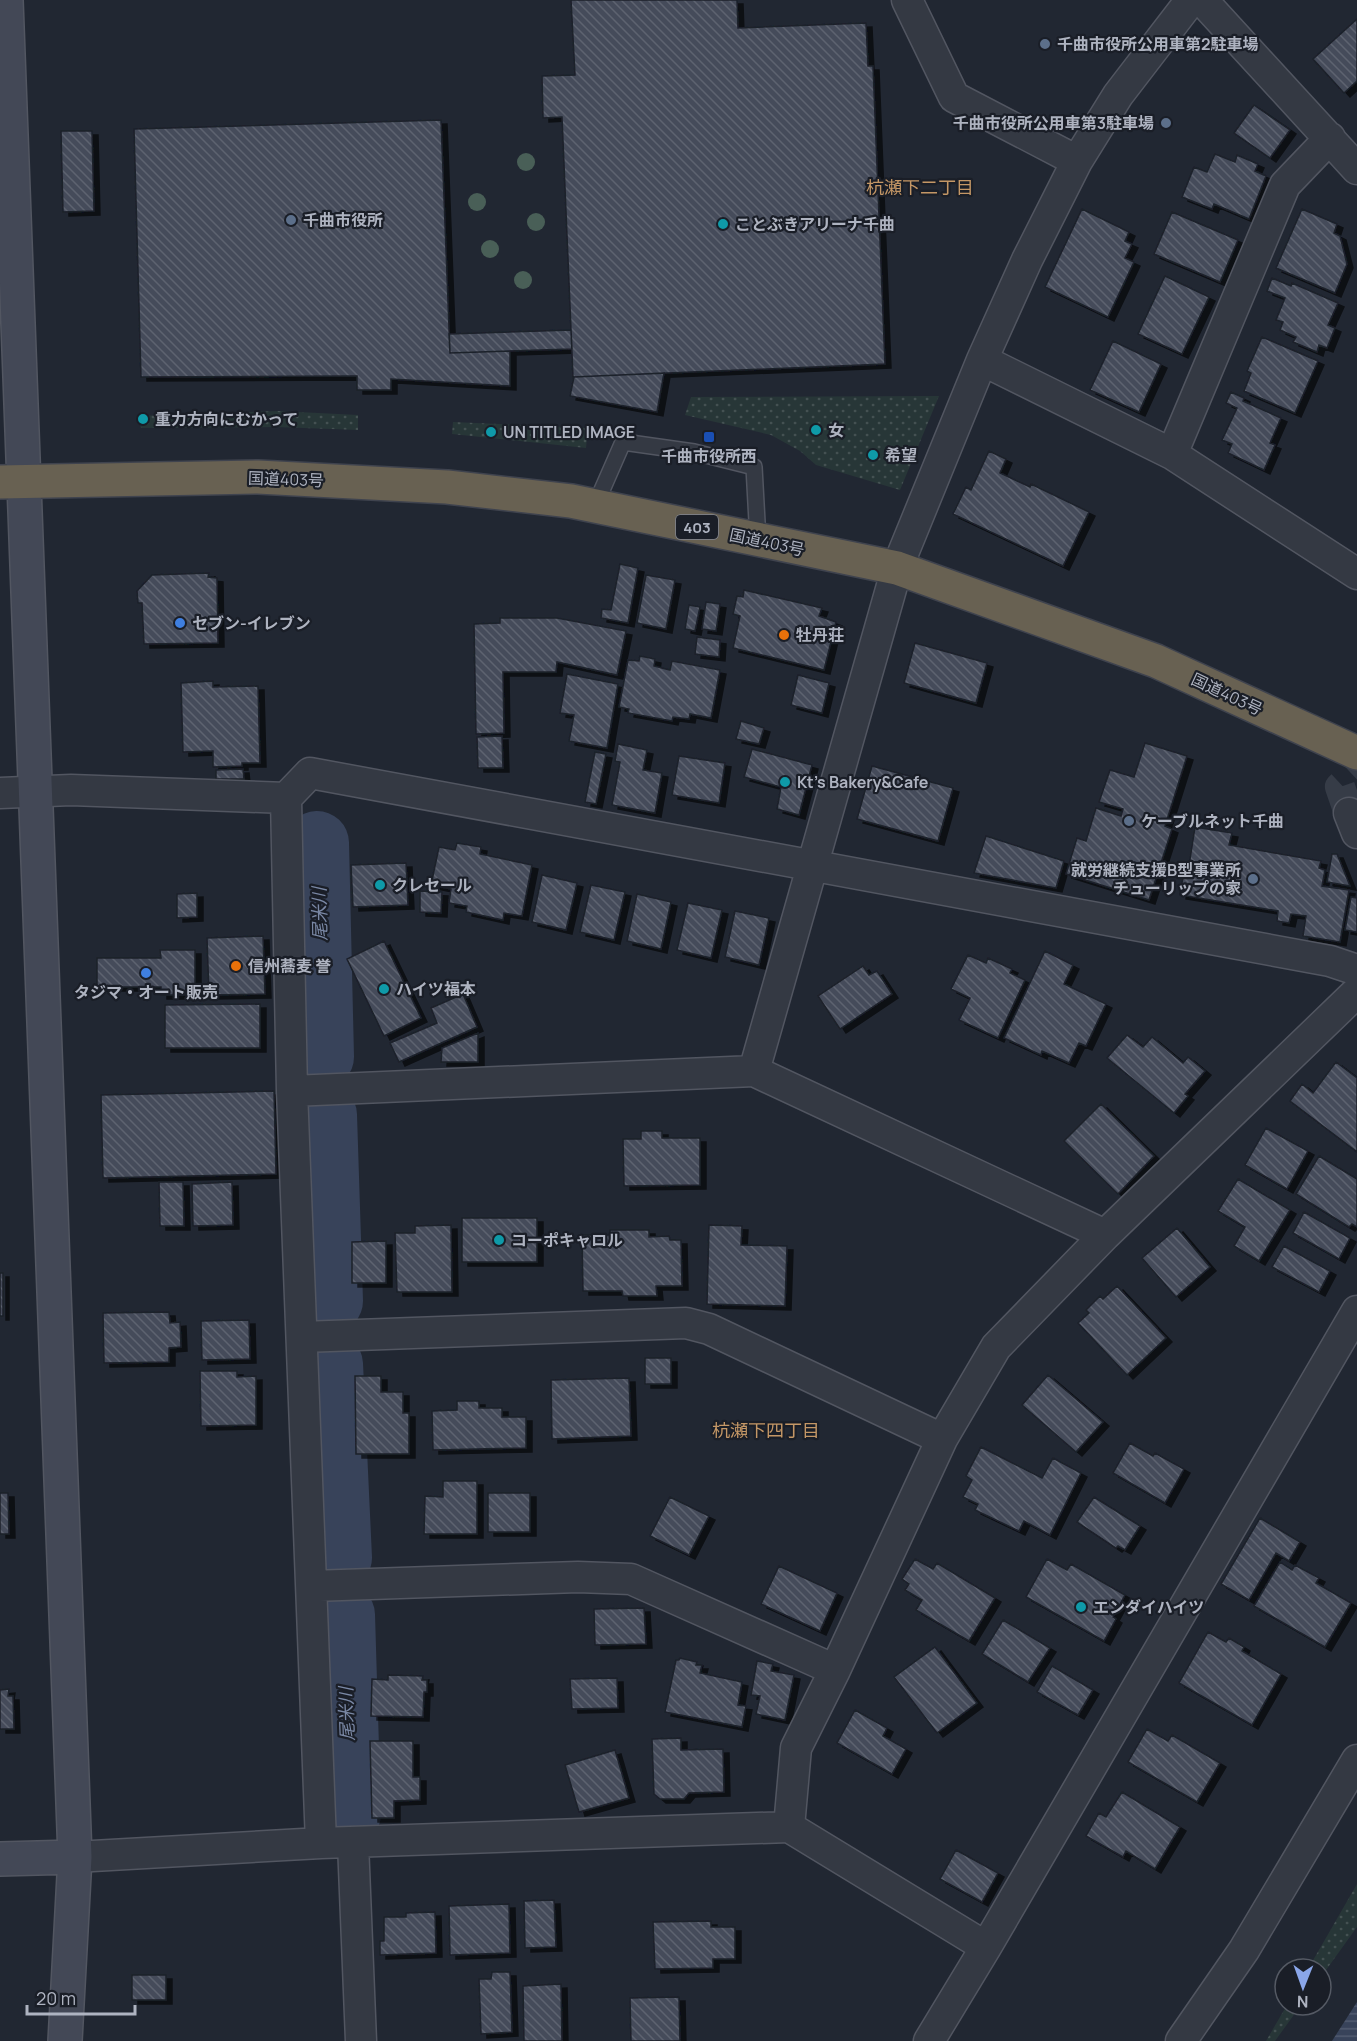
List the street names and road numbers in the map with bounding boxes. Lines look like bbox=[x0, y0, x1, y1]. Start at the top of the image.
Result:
street label: 国道403号 bbox=[248, 467, 324, 491]
road number: 403 bbox=[676, 515, 718, 539]
street label: 国道403号 bbox=[728, 523, 806, 561]
street label: 国道403号 bbox=[1188, 668, 1266, 720]

